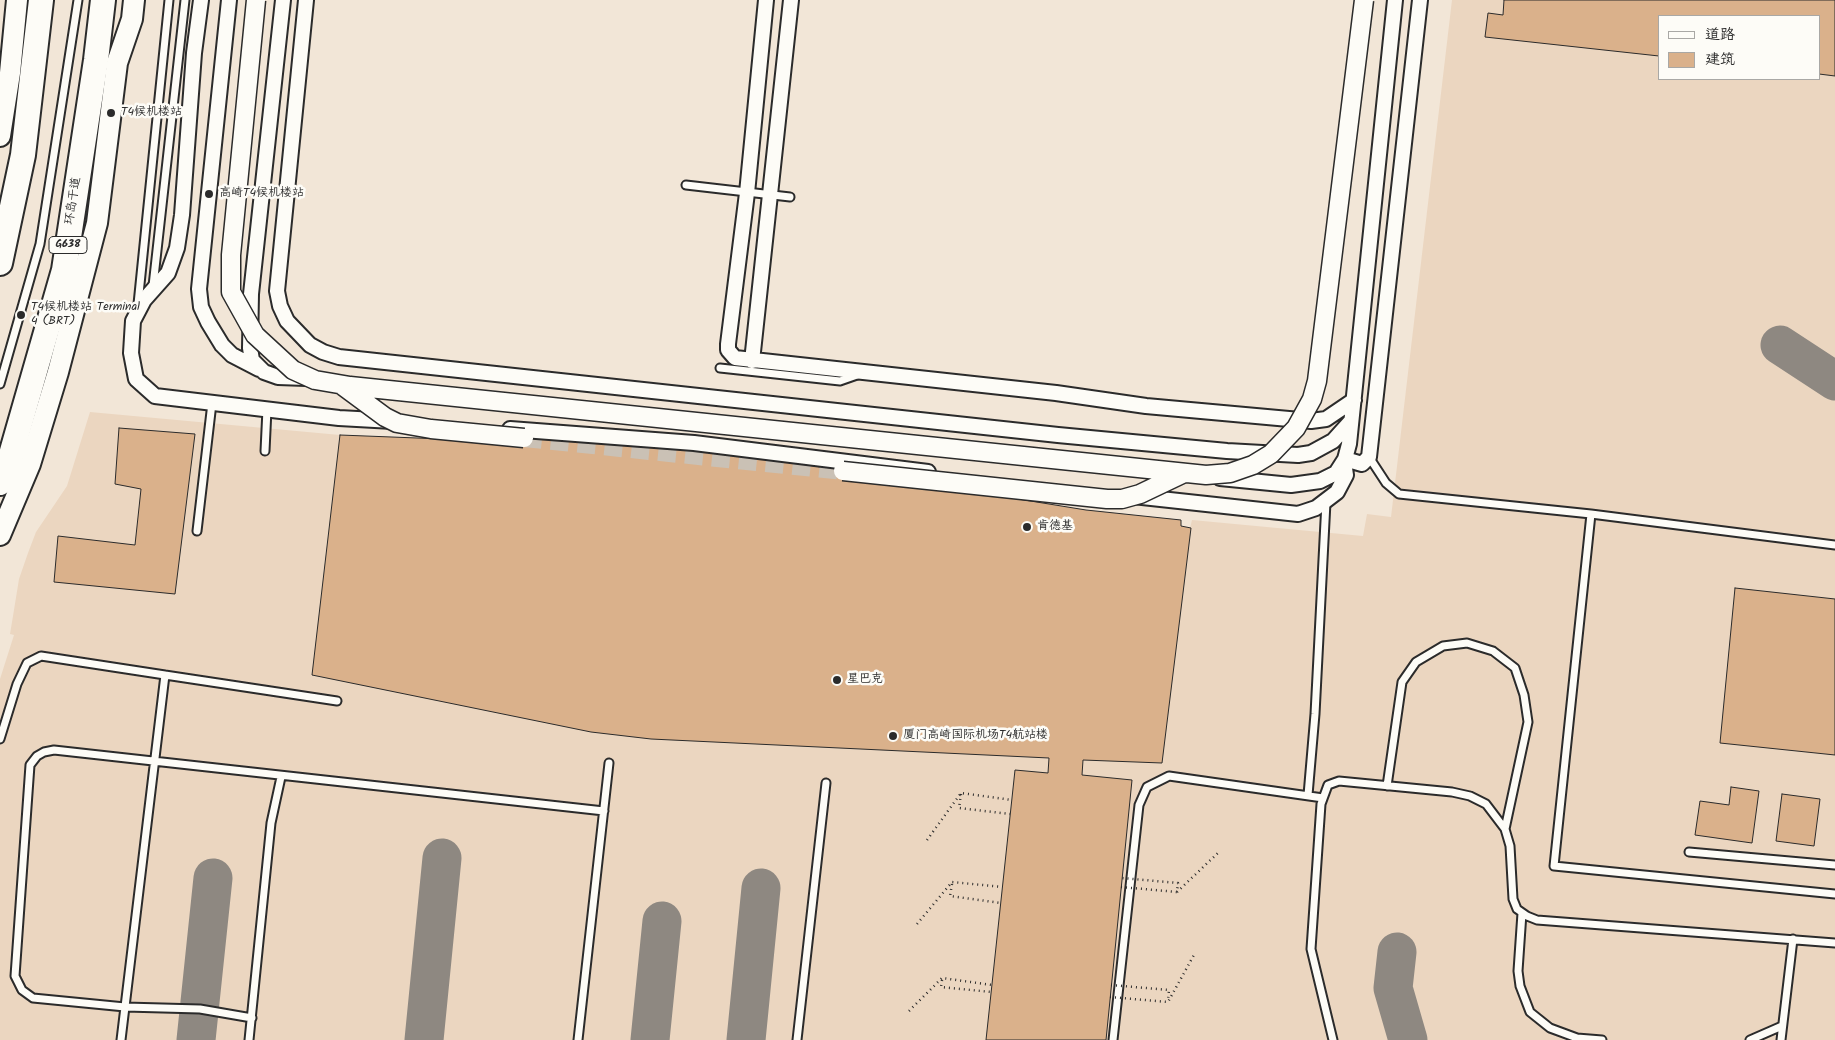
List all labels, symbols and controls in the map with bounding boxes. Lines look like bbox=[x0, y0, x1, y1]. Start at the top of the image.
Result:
legend bbox=[1658, 15, 1820, 80]
text: 道路 bbox=[1705, 23, 1735, 47]
text: 建筑 bbox=[1705, 48, 1735, 72]
place label: T4候机楼站 bbox=[121, 106, 182, 120]
marker: T4候机楼站 bbox=[105, 107, 117, 119]
street label: 环岛干道 bbox=[63, 176, 85, 226]
place label: 高崎T4候机楼站 bbox=[219, 187, 304, 201]
marker: 高崎T4候机楼站 bbox=[203, 188, 215, 200]
road number: G638 bbox=[49, 236, 87, 254]
place label: T4候机楼站 Terminal 4 (BRT) bbox=[31, 301, 140, 329]
marker: T4候机楼站 Terminal 4 (BRT) bbox=[15, 309, 27, 321]
place label: 肯德基 bbox=[1037, 520, 1073, 534]
marker: 肯德基 bbox=[1021, 521, 1033, 533]
place label: 星巴克 bbox=[847, 673, 883, 687]
marker: 星巴克 bbox=[831, 674, 843, 686]
place label: 厦门高崎国际机场T4航站楼 bbox=[903, 729, 1048, 743]
marker: 厦门高崎国际机场T4航站楼 bbox=[887, 730, 899, 742]

